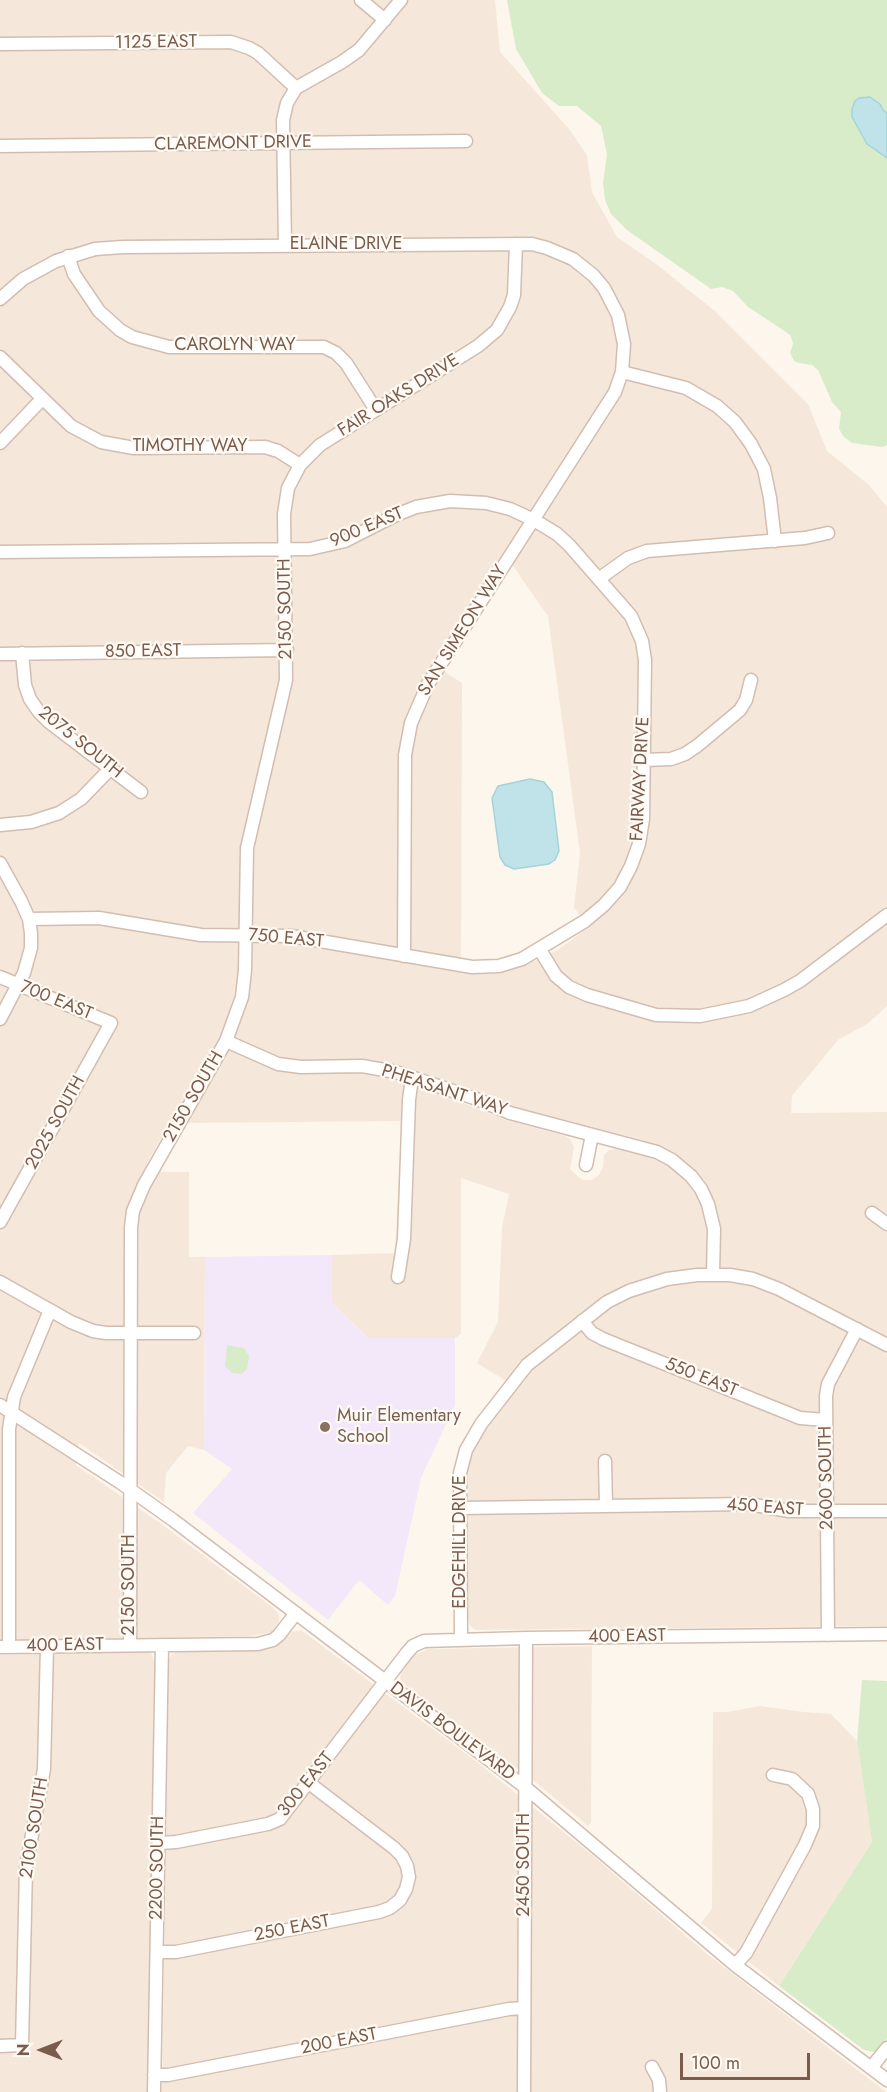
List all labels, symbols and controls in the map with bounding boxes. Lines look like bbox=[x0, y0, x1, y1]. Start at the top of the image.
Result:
street label: 1125 EAST bbox=[115, 31, 197, 55]
street label: CLAREMONT DRIVE bbox=[154, 132, 312, 156]
street label: ELAINE DRIVE bbox=[290, 234, 402, 256]
street label: CAROLYN WAY bbox=[174, 335, 296, 357]
street label: FAIR OAKS DRIVE bbox=[334, 350, 464, 442]
street label: TIMOTHY WAY bbox=[133, 436, 247, 458]
street label: 900 EAST bbox=[327, 503, 407, 553]
street label: 2150 SOUTH bbox=[274, 558, 298, 660]
street label: SAN SIMEON WAY bbox=[414, 562, 512, 700]
street label: 850 EAST bbox=[105, 641, 181, 663]
street label: 2075 SOUTH bbox=[33, 702, 127, 784]
street label: FAIRWAY DRIVE bbox=[627, 716, 655, 842]
street label: 750 EAST bbox=[247, 925, 325, 953]
street label: 700 EAST bbox=[17, 977, 95, 1025]
street label: 2150 SOUTH bbox=[159, 1048, 229, 1146]
street label: PHEASANT WAY bbox=[379, 1061, 509, 1121]
street label: 2025 SOUTH bbox=[21, 1073, 91, 1173]
street label: 550 EAST bbox=[661, 1354, 741, 1402]
place label: Muir Elementary School bbox=[337, 1406, 461, 1448]
marker: Muir Elementary School bbox=[318, 1420, 332, 1434]
street label: 2600 SOUTH bbox=[815, 1426, 839, 1530]
street label: EDGEHILL DRIVE bbox=[450, 1475, 472, 1609]
street label: 450 EAST bbox=[726, 1495, 804, 1521]
street label: 2150 SOUTH bbox=[119, 1534, 141, 1636]
street label: 400 EAST bbox=[588, 1626, 666, 1648]
street label: 400 EAST bbox=[26, 1635, 104, 1657]
street label: DAVIS BOULEVARD bbox=[385, 1678, 519, 1786]
street label: 300 EAST bbox=[273, 1748, 339, 1822]
street label: 2100 SOUTH bbox=[16, 1776, 54, 1880]
street label: 2450 SOUTH bbox=[514, 1813, 536, 1917]
street label: 2200 SOUTH bbox=[146, 1816, 170, 1920]
street label: 250 EAST bbox=[252, 1911, 332, 1947]
north arrow bbox=[12, 2020, 72, 2080]
street label: 200 EAST bbox=[299, 2024, 379, 2060]
scale bar bbox=[683, 2041, 814, 2079]
text: N bbox=[12, 2044, 35, 2056]
text: 100 m bbox=[691, 2050, 740, 2076]

